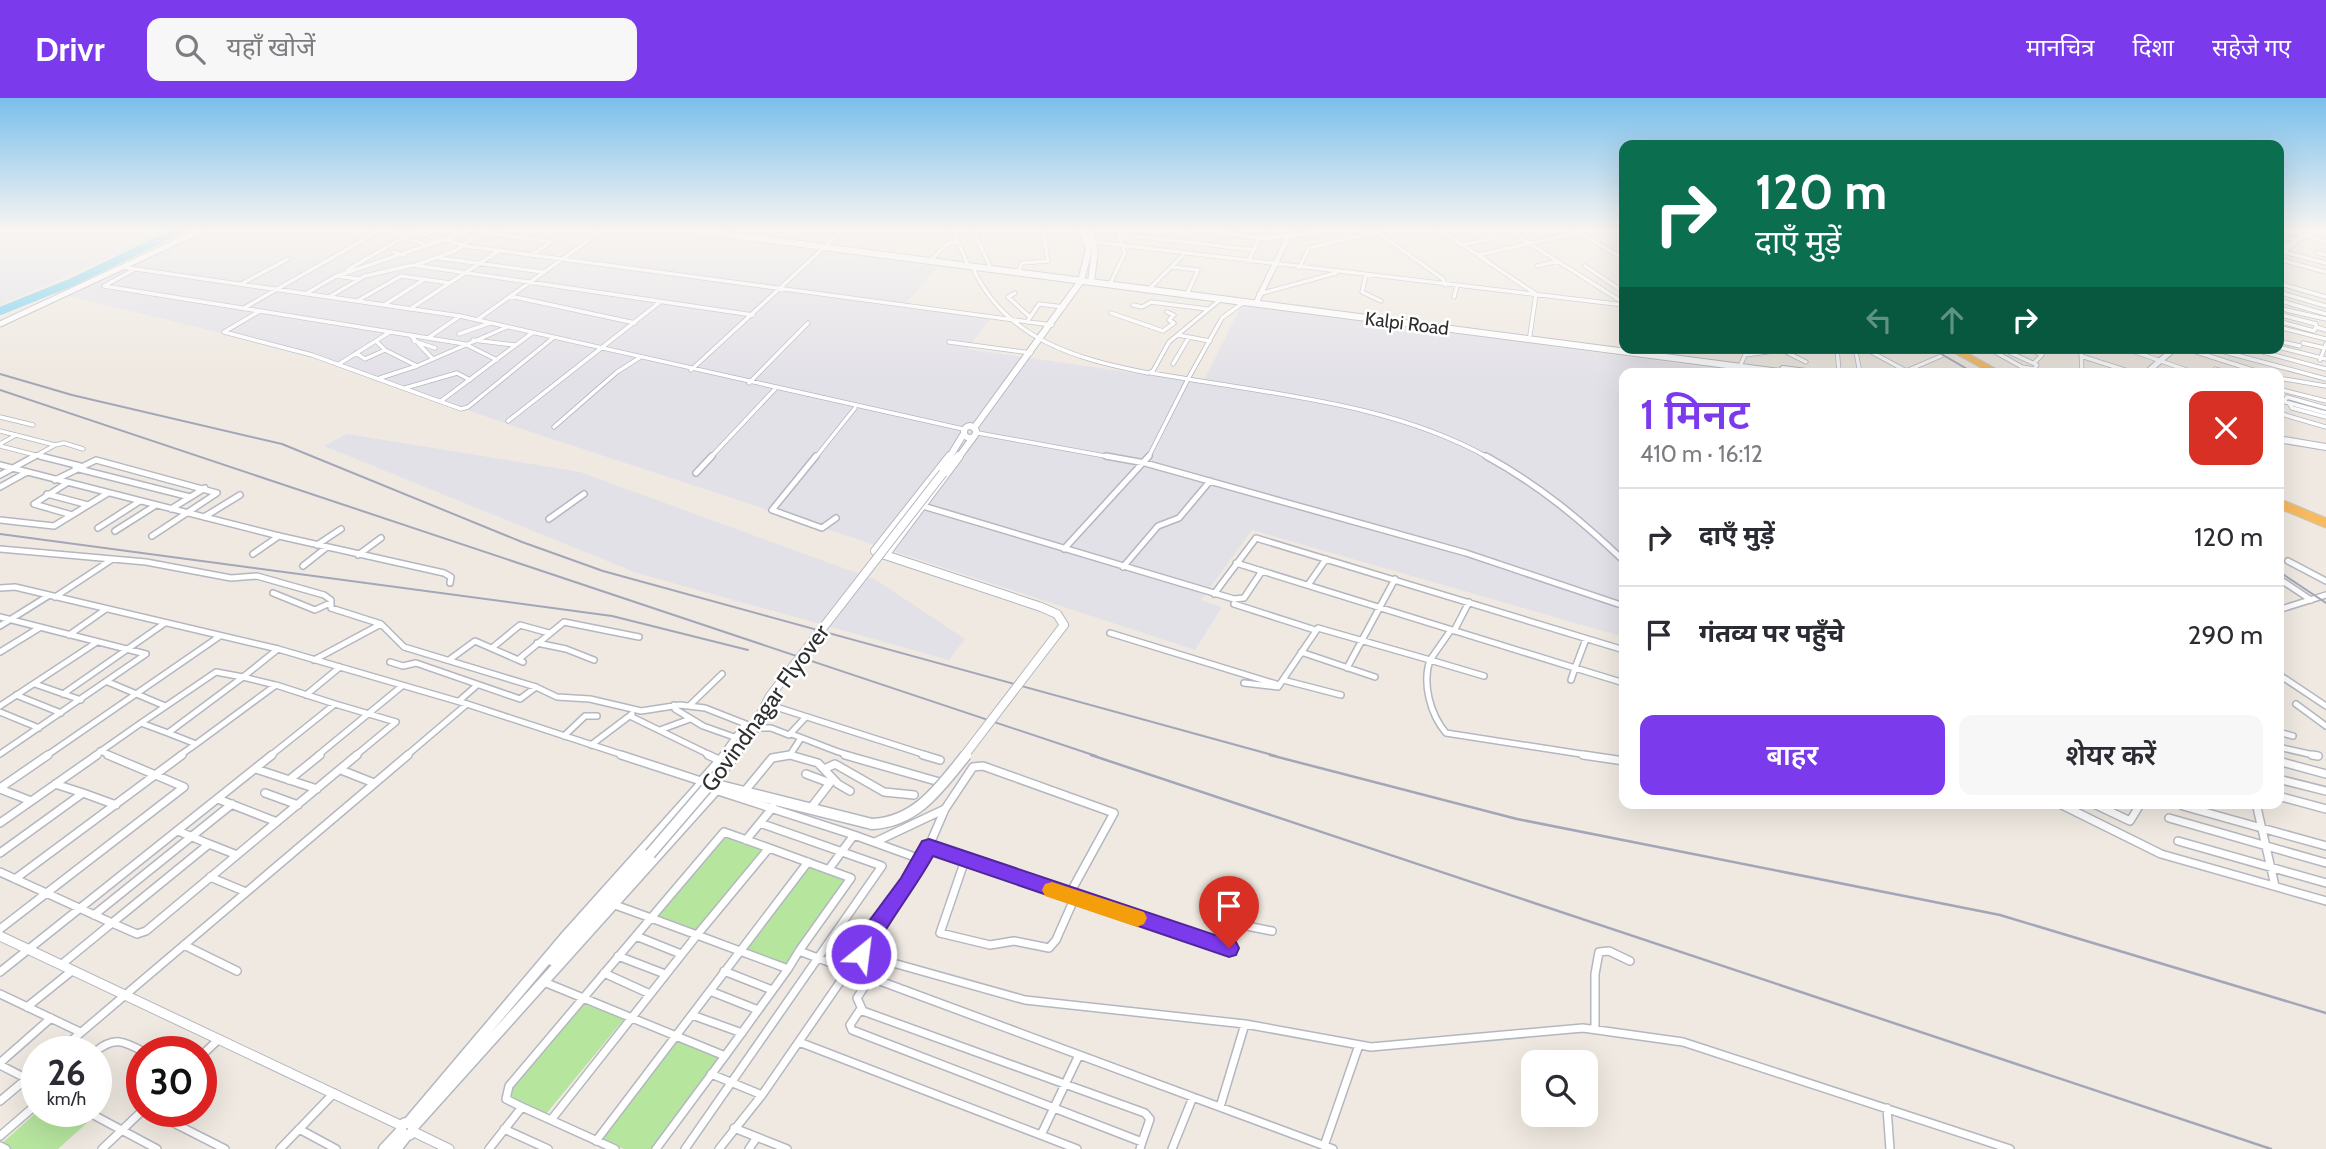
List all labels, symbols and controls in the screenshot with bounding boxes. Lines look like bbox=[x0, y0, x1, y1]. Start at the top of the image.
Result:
search box bbox=[147, 18, 637, 81]
text: Drivr bbox=[35, 29, 105, 69]
icon: search bbox=[171, 30, 209, 68]
text: यहाँ खोजें bbox=[227, 31, 315, 63]
text: मानचित्र bbox=[2026, 33, 2095, 62]
text: दिशा bbox=[2133, 33, 2174, 62]
text: सहेजे गए bbox=[2212, 33, 2291, 62]
text: 120 m bbox=[1755, 162, 1887, 221]
icon: right bbox=[1640, 168, 1731, 259]
text: दाएँ मुड़ें bbox=[1755, 222, 1841, 261]
icon: left bbox=[1860, 301, 1898, 339]
icon: ahead bbox=[1933, 301, 1971, 339]
icon: right bbox=[2006, 301, 2044, 339]
street label: Kalpi Road bbox=[1364, 307, 1450, 340]
text: 1 मिनट bbox=[1640, 388, 1750, 440]
button: close bbox=[2189, 391, 2263, 465]
text: 410 m · 16:12 bbox=[1640, 440, 1763, 468]
icon: right bbox=[1640, 518, 1678, 556]
text: दाएँ मुड़ें bbox=[1699, 519, 1775, 551]
text: 120 m bbox=[2194, 521, 2263, 553]
icon: arrive bbox=[1640, 616, 1678, 654]
text: गंतव्य पर पहुँचे bbox=[1699, 617, 1844, 649]
street label: Govindnagar Flyover bbox=[695, 618, 835, 797]
text: 290 m bbox=[2188, 619, 2263, 651]
button: बाहर bbox=[1640, 715, 1945, 795]
button: शेयर करें bbox=[1959, 715, 2263, 795]
pin bbox=[1199, 876, 1259, 948]
icon: arrive bbox=[1210, 887, 1248, 925]
position arrow bbox=[824, 917, 898, 991]
speed limit sign: 30 bbox=[126, 1036, 217, 1127]
map controls bbox=[1521, 1050, 1598, 1127]
button: search bbox=[1521, 1050, 1598, 1127]
text: 26 bbox=[47, 1051, 86, 1094]
text: km/h bbox=[47, 1088, 86, 1110]

